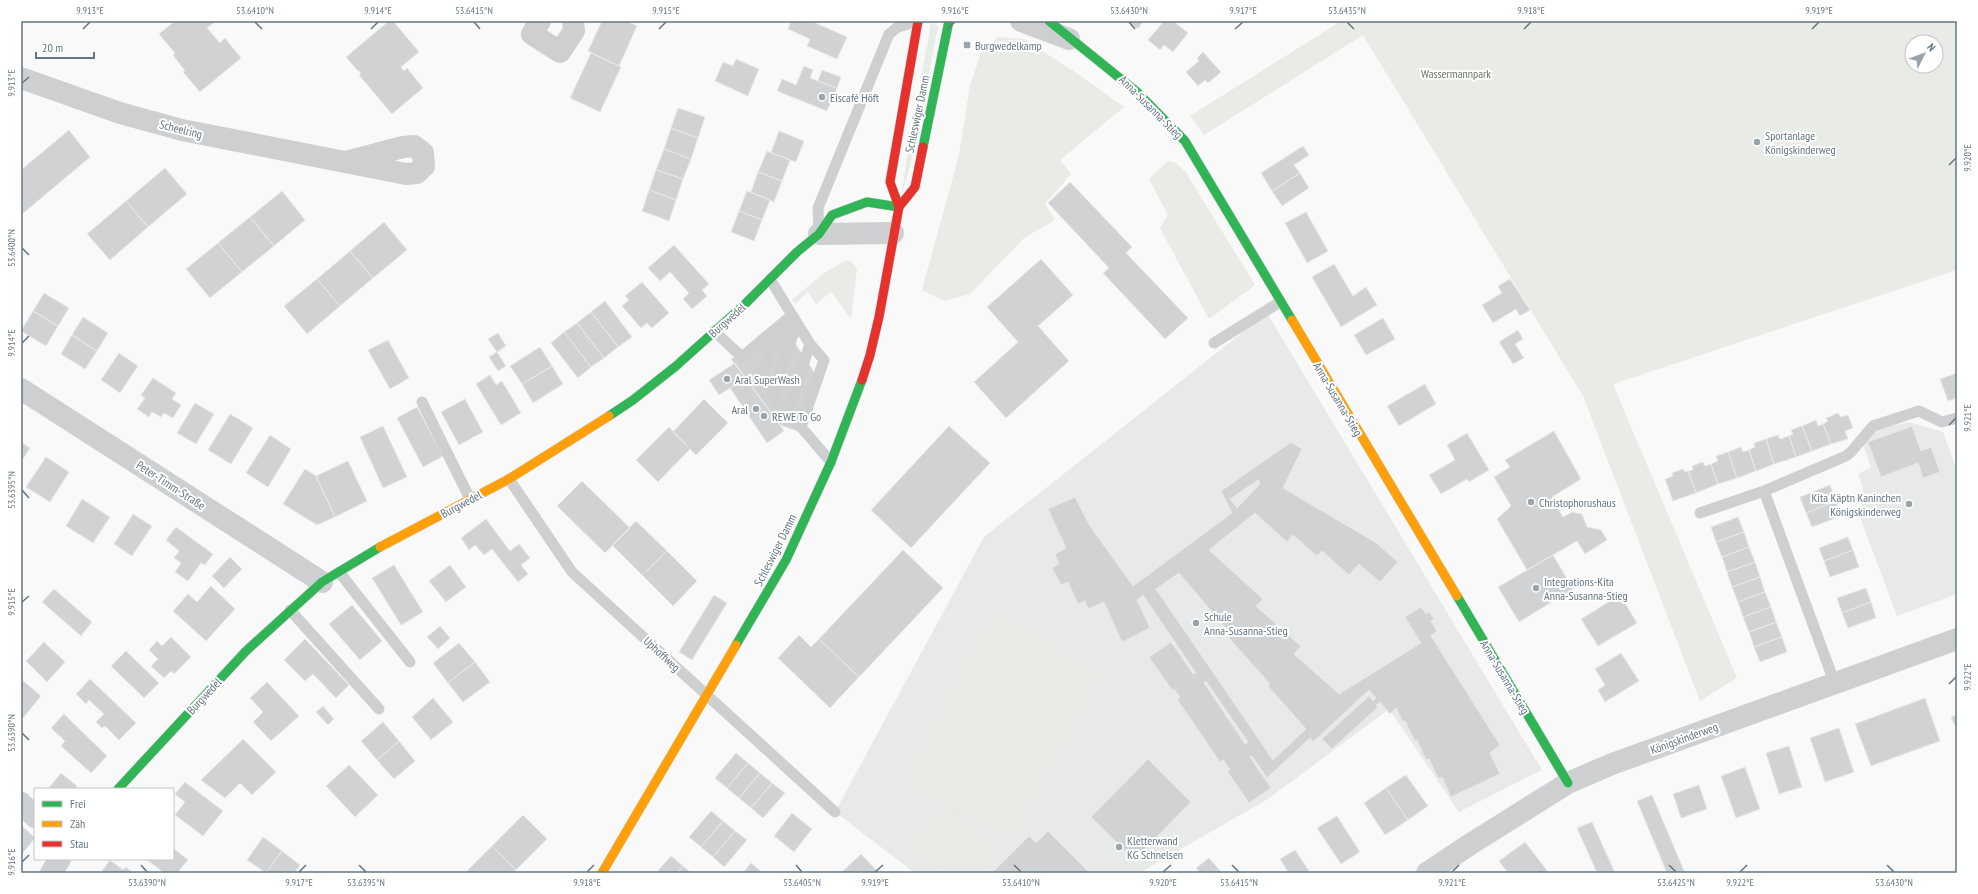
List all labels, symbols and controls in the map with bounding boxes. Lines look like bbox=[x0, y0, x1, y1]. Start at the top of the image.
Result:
text: 9.913°E bbox=[76, 4, 104, 17]
text: 53.6410°N bbox=[236, 4, 274, 17]
text: 9.914°E bbox=[364, 4, 392, 17]
text: 53.6415°N bbox=[455, 4, 493, 17]
text: 9.915°E bbox=[652, 4, 680, 17]
text: 9.916°E bbox=[941, 4, 969, 17]
text: 53.6430°N bbox=[1110, 4, 1148, 17]
text: 9.917°E bbox=[1229, 4, 1257, 17]
text: 53.6435°N bbox=[1328, 4, 1366, 17]
text: 9.918°E bbox=[1517, 4, 1545, 17]
text: 9.919°E bbox=[1805, 4, 1833, 17]
scale bar bbox=[36, 34, 94, 60]
north arrow bbox=[1904, 34, 1944, 74]
place label: Burgwedelkamp bbox=[975, 38, 1042, 53]
text: 20 m bbox=[42, 40, 63, 55]
marker: Burgwedelkamp bbox=[962, 40, 972, 50]
text: N bbox=[1924, 40, 1939, 54]
park label: Wassermannpark bbox=[1421, 66, 1491, 81]
text: 9.913°E bbox=[5, 69, 18, 97]
street label: Anna-Susanna-Stieg bbox=[1116, 72, 1186, 142]
street label: Schleswiger Damm bbox=[901, 74, 933, 154]
place label: Eiscafé Höft bbox=[830, 90, 880, 105]
marker: Eiscafé Höft bbox=[817, 92, 827, 102]
street label: Scheelring bbox=[158, 116, 204, 142]
place label: Sportanlage Königskinderweg bbox=[1765, 128, 1836, 157]
marker: Sportanlage Königskinderweg bbox=[1752, 137, 1762, 147]
text: 9.920°E bbox=[1961, 144, 1974, 172]
text: 53.6400°N bbox=[5, 229, 18, 267]
street label: Burgwedel bbox=[706, 300, 749, 340]
text: 9.914°E bbox=[5, 329, 18, 357]
street label: Anna-Susanna-Stieg bbox=[1310, 359, 1366, 439]
place label: Aral SuperWash bbox=[735, 372, 800, 387]
marker: Aral SuperWash bbox=[722, 374, 732, 384]
place label: Aral bbox=[731, 402, 748, 417]
marker: Aral bbox=[751, 404, 761, 414]
text: 9.921°E bbox=[1961, 404, 1974, 432]
place label: REWE To Go bbox=[772, 409, 821, 424]
marker: REWE To Go bbox=[759, 411, 769, 421]
street label: Peter-Timm-Straße bbox=[134, 457, 208, 513]
text: 53.6395°N bbox=[5, 471, 18, 509]
street label: Burgwedel bbox=[438, 487, 484, 521]
place label: Kita Käptn Kaninchen Königskinderweg bbox=[1811, 490, 1901, 519]
place label: Christophorushaus bbox=[1539, 495, 1616, 510]
marker: Christophorushaus bbox=[1526, 497, 1536, 507]
marker: Kita Käptn Kaninchen Königskinderweg bbox=[1904, 499, 1914, 509]
street label: Schleswiger Damm bbox=[750, 511, 800, 589]
place label: Integrations-Kita Anna-Susanna-Stieg bbox=[1544, 574, 1628, 603]
marker: Integrations-Kita Anna-Susanna-Stieg bbox=[1531, 583, 1541, 593]
text: 9.915°E bbox=[5, 588, 18, 616]
place label: Schule Anna-Susanna-Stieg bbox=[1204, 609, 1288, 638]
marker: Schule Anna-Susanna-Stieg bbox=[1191, 618, 1201, 628]
street label: Uphoffweg bbox=[640, 633, 684, 675]
street label: Anna-Susanna-Stieg bbox=[1477, 637, 1533, 717]
text: 9.922°E bbox=[1961, 663, 1974, 691]
street label: Burgwedel bbox=[183, 675, 225, 717]
text: 53.6390°N bbox=[5, 714, 18, 752]
street label: Königskinderweg bbox=[1648, 719, 1720, 757]
legend bbox=[34, 788, 174, 860]
text: Frei bbox=[70, 796, 86, 811]
text: Zäh bbox=[70, 816, 85, 831]
place label: Kletterwand KG Schnelsen bbox=[1127, 833, 1183, 862]
text: Stau bbox=[70, 836, 88, 851]
marker: Kletterwand KG Schnelsen bbox=[1114, 842, 1124, 852]
text: 9.916°E bbox=[5, 848, 18, 876]
text: 53.6390°N bbox=[128, 876, 166, 889]
text: 9.917°E bbox=[285, 876, 313, 889]
text: 53.6395°N bbox=[347, 876, 385, 889]
text: 9.918°E bbox=[573, 876, 601, 889]
text: 53.6405°N bbox=[783, 876, 821, 889]
text: 9.919°E bbox=[861, 876, 889, 889]
text: 53.6410°N bbox=[1002, 876, 1040, 889]
text: 9.920°E bbox=[1149, 876, 1177, 889]
text: 53.6415°N bbox=[1220, 876, 1258, 889]
text: 9.921°E bbox=[1438, 876, 1466, 889]
text: 53.6425°N bbox=[1657, 876, 1695, 889]
text: 9.922°E bbox=[1726, 876, 1754, 889]
text: 53.6430°N bbox=[1875, 876, 1913, 889]

